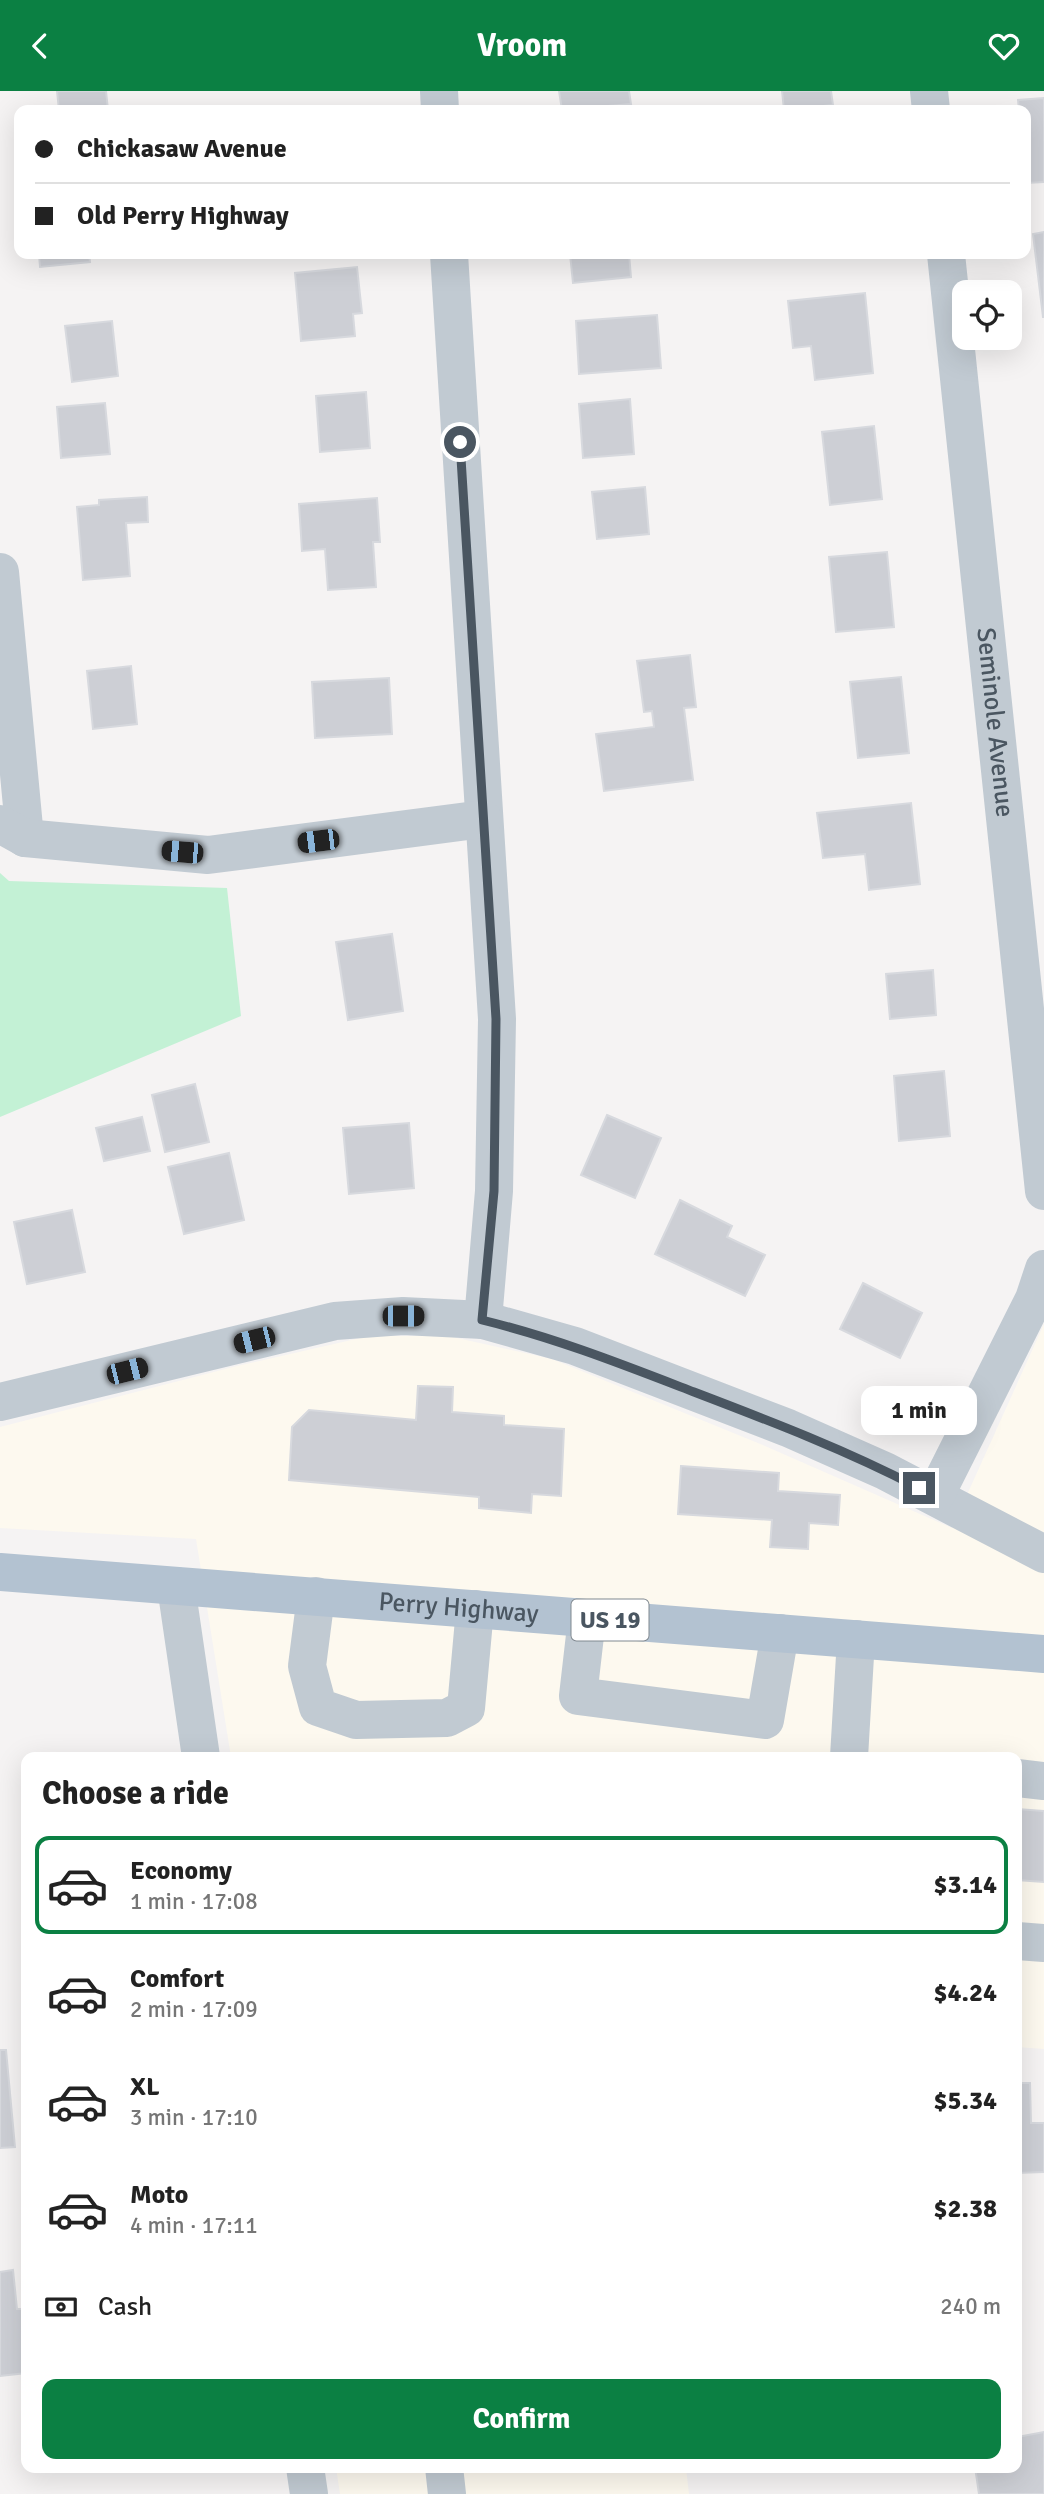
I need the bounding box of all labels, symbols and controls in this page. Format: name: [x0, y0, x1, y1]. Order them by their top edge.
text: Vroom: [477, 26, 567, 65]
icon: back: [21, 27, 59, 65]
icon: heart: [985, 27, 1023, 65]
text: Chickasaw Avenue: [77, 133, 287, 165]
text: Old Perry Highway: [77, 200, 289, 232]
map controls: [952, 280, 1022, 350]
button: locate: [952, 280, 1022, 350]
route start: [444, 426, 476, 458]
street label: Seminole Avenue: [969, 626, 1021, 819]
car: [296, 828, 341, 854]
car: [161, 840, 204, 864]
car: [383, 1306, 425, 1327]
car: [232, 1325, 277, 1355]
car: [105, 1356, 150, 1386]
callout: 1 min: [861, 1387, 977, 1435]
text: 1 min: [891, 1396, 947, 1425]
route end: [903, 1472, 935, 1504]
street label: Perry Highway: [377, 1586, 540, 1630]
road number: US 19: [572, 1599, 648, 1640]
text: Choose a ride: [42, 1774, 229, 1813]
icon: car: [46, 1854, 109, 1917]
text: Economy: [130, 1855, 232, 1887]
text: $3.14: [933, 1869, 997, 1901]
text: 1 min · 17:08: [130, 1887, 258, 1916]
icon: car: [46, 1962, 109, 2025]
text: Comfort: [130, 1963, 224, 1995]
text: $4.24: [933, 1977, 997, 2009]
text: 2 min · 17:09: [130, 1995, 258, 2024]
icon: car: [46, 2070, 109, 2133]
text: XL: [130, 2071, 160, 2103]
text: $5.34: [933, 2085, 997, 2117]
text: 3 min · 17:10: [130, 2103, 258, 2132]
icon: car: [46, 2178, 109, 2241]
text: Moto: [130, 2179, 188, 2211]
text: $2.38: [933, 2193, 997, 2225]
text: 4 min · 17:11: [130, 2211, 258, 2240]
icon: cash: [42, 2288, 80, 2326]
text: Cash: [98, 2291, 152, 2323]
text: 240 m: [940, 2292, 1001, 2321]
button: Confirm: [42, 2379, 1001, 2459]

